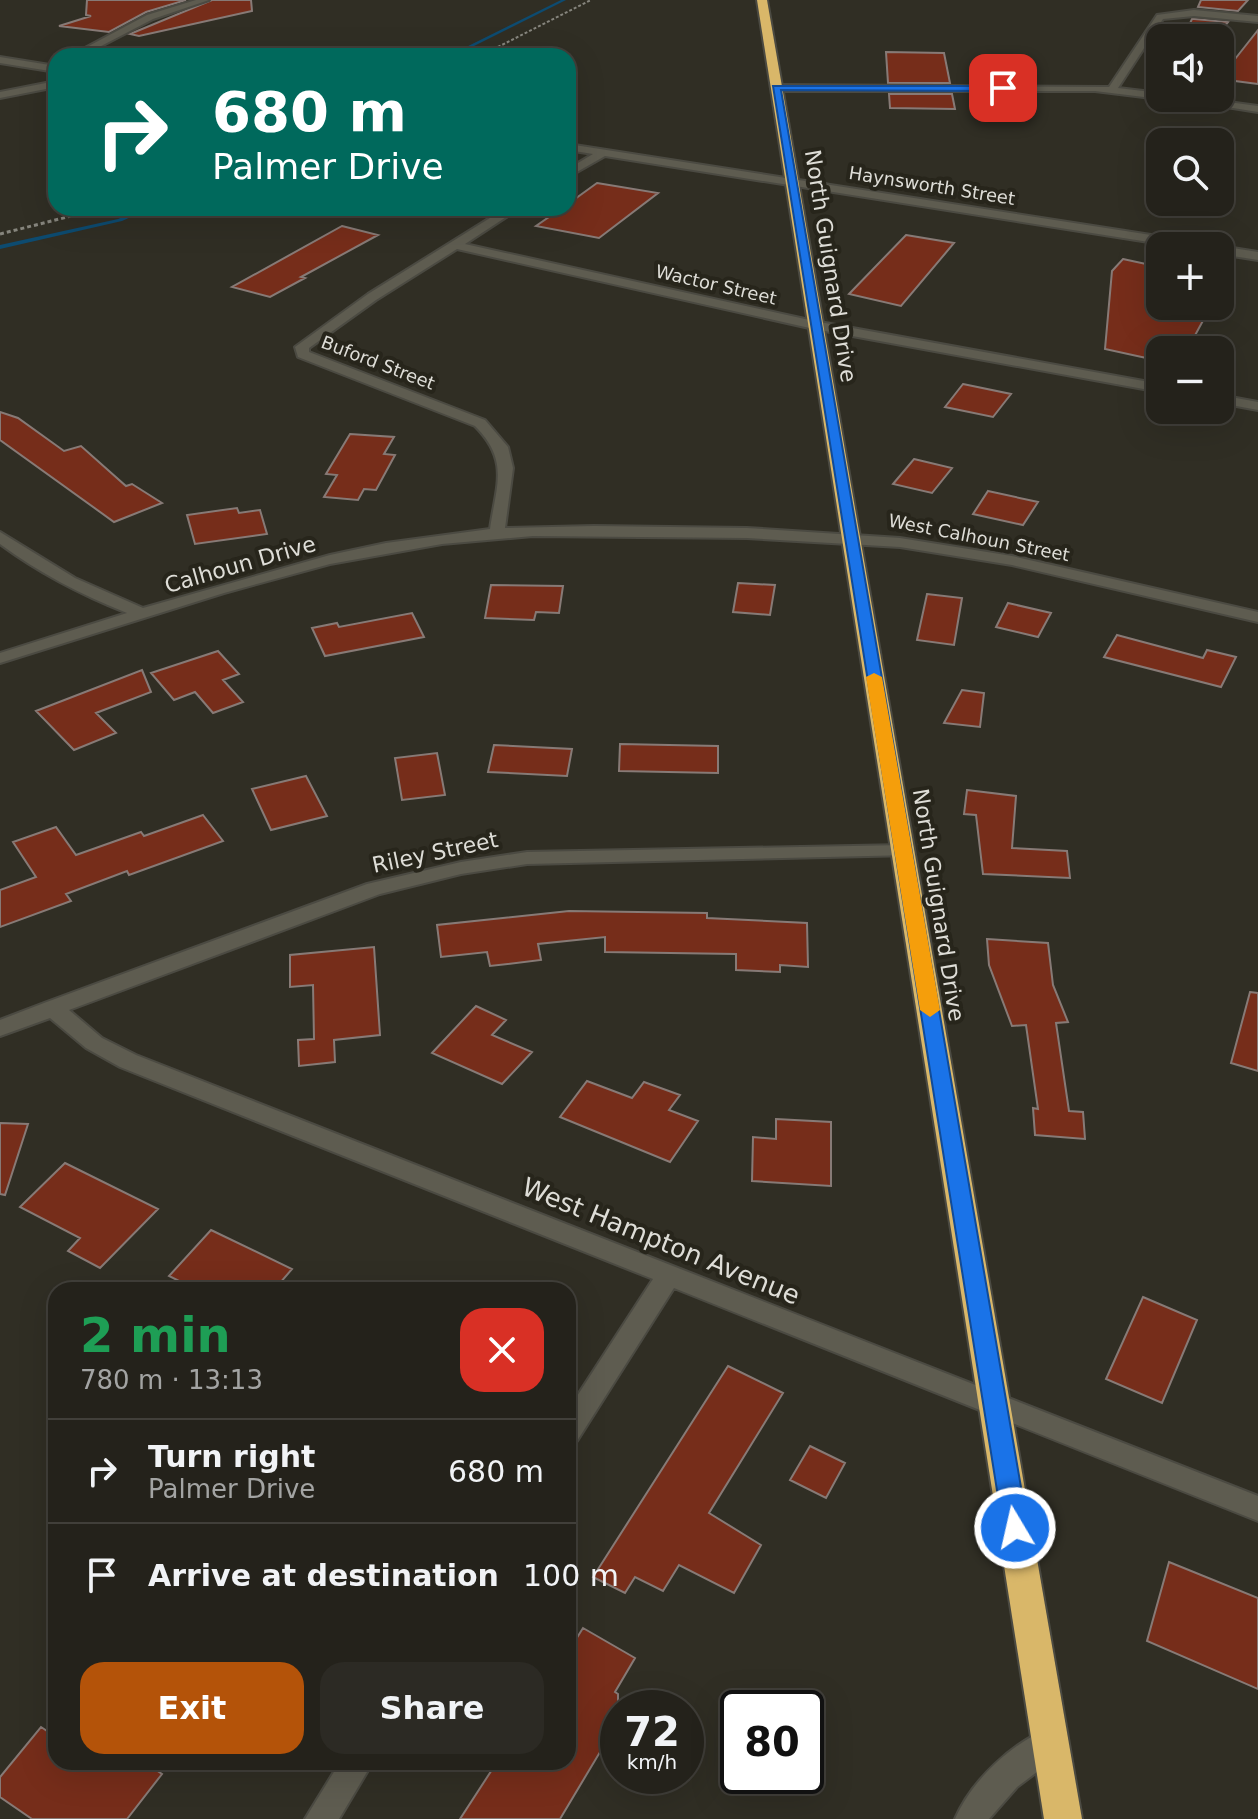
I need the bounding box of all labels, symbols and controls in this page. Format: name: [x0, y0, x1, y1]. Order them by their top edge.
map controls: [1146, 24, 1234, 424]
button: sound: [1146, 24, 1234, 112]
pin: [969, 54, 1037, 122]
icon: arrive: [981, 66, 1025, 110]
text: 680 m: [212, 79, 407, 144]
icon: right: [80, 80, 184, 184]
button: search: [1146, 128, 1234, 216]
text: Palmer Drive: [212, 146, 444, 187]
street label: North Guignard Drive: [800, 148, 861, 384]
street label: Haynsworth Street: [847, 162, 1017, 209]
button: +: [1146, 232, 1234, 320]
street label: Wactor Street: [654, 260, 779, 309]
street label: Buford Street: [318, 331, 438, 394]
button: −: [1146, 336, 1234, 424]
street label: West Calhoun Street: [887, 510, 1072, 565]
street label: Calhoun Drive: [162, 531, 319, 598]
street label: North Guignard Drive: [908, 787, 969, 1023]
street label: Riley Street: [370, 827, 501, 878]
street label: West Hampton Avenue: [518, 1171, 804, 1311]
text: 2 min: [80, 1307, 231, 1363]
button: close: [460, 1308, 544, 1392]
text: 780 m · 13:13: [80, 1365, 263, 1395]
text: Turn right: [148, 1439, 315, 1474]
icon: right: [80, 1449, 124, 1493]
text: 680 m: [448, 1454, 544, 1489]
text: Palmer Drive: [148, 1474, 315, 1504]
position arrow: [973, 1486, 1057, 1570]
icon: arrive: [80, 1553, 124, 1597]
text: Arrive at destination: [148, 1558, 499, 1593]
text: 100 m: [523, 1558, 619, 1593]
button: Exit: [80, 1662, 304, 1754]
button: Share: [320, 1662, 544, 1754]
speed limit sign: 80: [720, 1690, 824, 1794]
text: 72: [624, 1709, 680, 1755]
text: km/h: [627, 1750, 677, 1774]

